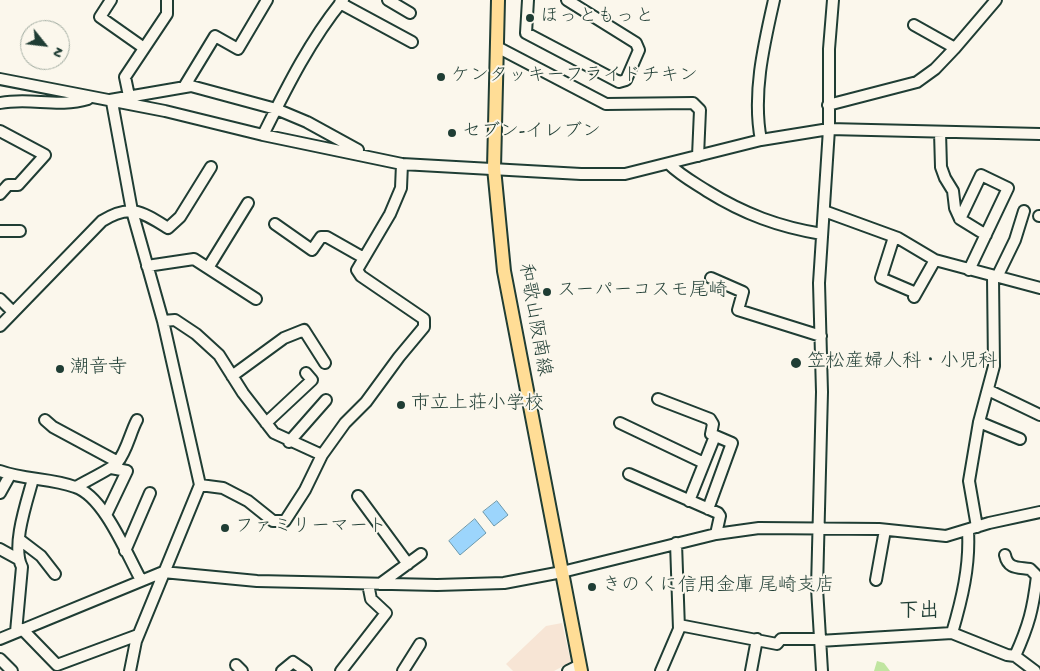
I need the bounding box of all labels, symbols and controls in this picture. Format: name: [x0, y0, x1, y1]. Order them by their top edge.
place label: ほっともっと: [540, 7, 654, 29]
marker: ほっともっと: [524, 12, 536, 24]
north arrow: [20, 20, 70, 70]
text: N: [48, 44, 67, 60]
place label: ケンタッキーフライドチキン: [451, 66, 698, 88]
marker: ケンタッキーフライドチキン: [435, 71, 447, 83]
place label: セブン-イレブン: [462, 122, 601, 144]
marker: セブン-イレブン: [446, 127, 458, 139]
street label: 和歌山阪南線: [512, 262, 554, 378]
place label: スーパーコスモ尾崎: [557, 281, 727, 303]
marker: スーパーコスモ尾崎: [541, 286, 553, 298]
place label: 笠松産婦人科・小児科: [807, 352, 997, 374]
marker: 笠松産婦人科・小児科: [789, 356, 803, 370]
place label: 潮音寺: [70, 358, 127, 380]
marker: 潮音寺: [54, 363, 66, 375]
place label: 市立上荘小学校: [411, 394, 544, 416]
marker: 市立上荘小学校: [395, 399, 407, 411]
place label: ファミリーマート: [235, 517, 387, 539]
marker: ファミリーマート: [219, 522, 231, 534]
place label: きのくに信用金庫 尾崎支店: [602, 576, 834, 598]
marker: きのくに信用金庫 尾崎支店: [586, 581, 598, 593]
district label: 下出: [899, 601, 939, 625]

